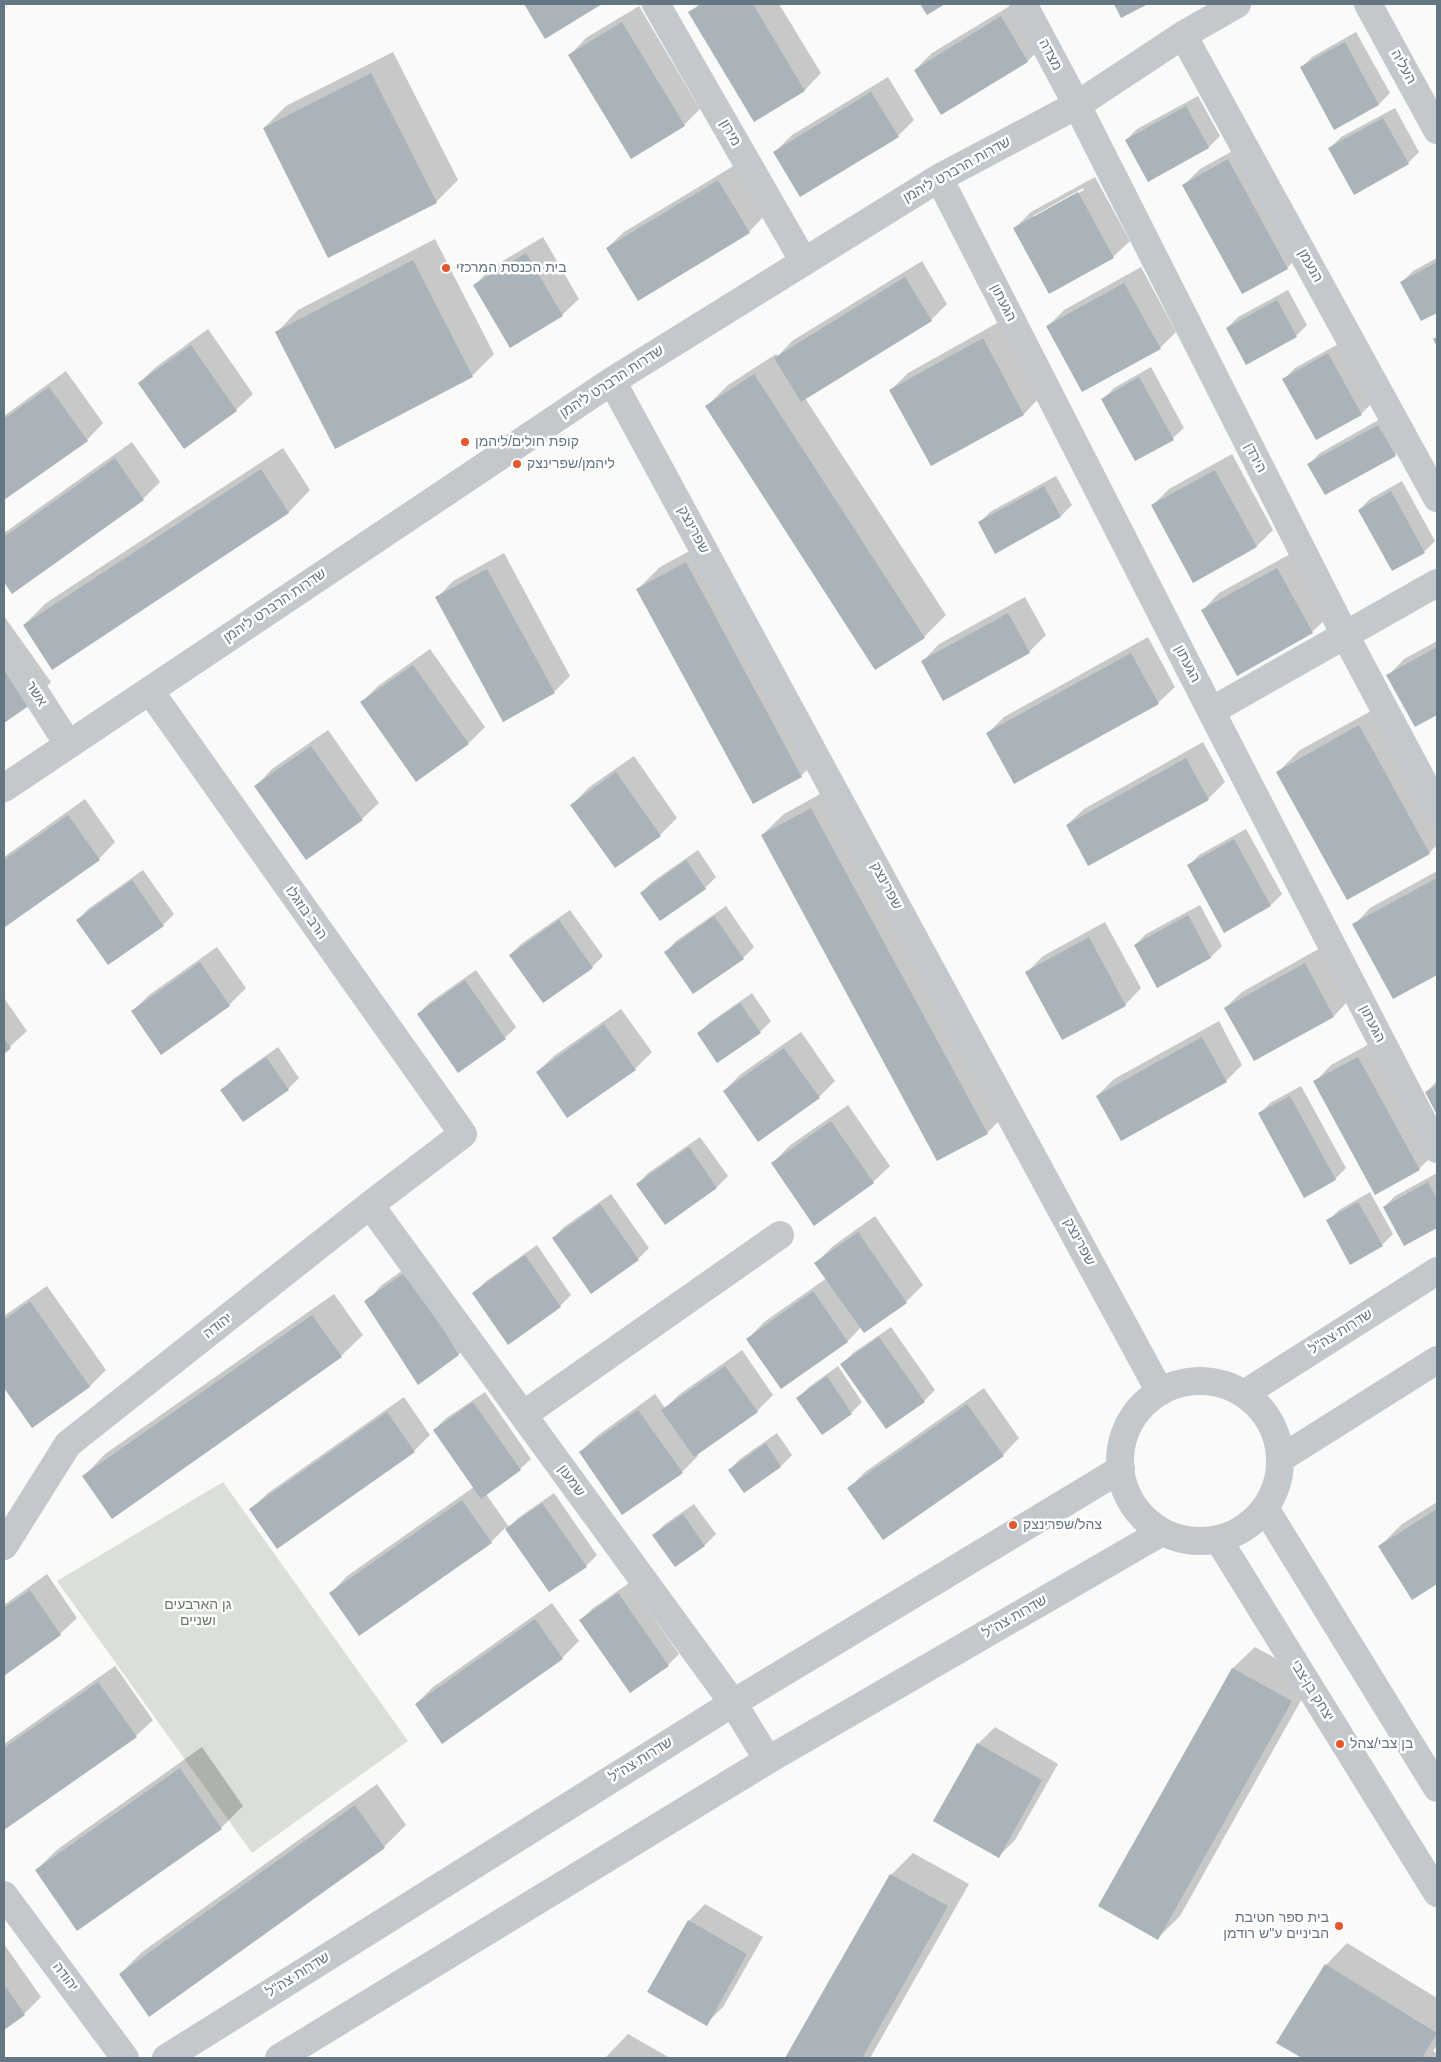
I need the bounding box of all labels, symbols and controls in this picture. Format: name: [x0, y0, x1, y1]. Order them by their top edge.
street label: מצדה: [1035, 36, 1065, 74]
street label: העליה: [1387, 47, 1419, 87]
street label: מירון: [716, 117, 744, 149]
street label: שדרות הרברט ליהמן: [900, 133, 1014, 207]
street label: הנעמן: [1294, 246, 1326, 286]
place label: בית הכנסת המרכזי: [456, 260, 567, 276]
marker: בית הכנסת המרכזי: [440, 262, 452, 274]
street label: הגעתון: [987, 282, 1019, 324]
street label: שדרות הרברט ליהמן: [557, 342, 667, 422]
place label: קופת חולים/ליהמן: [475, 434, 579, 450]
marker: קופת חולים/ליהמן: [459, 436, 471, 448]
street label: הירדן: [1240, 440, 1270, 476]
place label: ליהמן/שפרינצק: [527, 456, 615, 472]
marker: ליהמן/שפרינצק: [511, 458, 523, 470]
street label: שפרינצק: [674, 503, 712, 557]
street label: שדרות הרברט ליהמן: [220, 565, 330, 647]
street label: הגעתון: [1171, 643, 1203, 685]
street label: אשר: [22, 678, 50, 710]
street label: שפרינצק: [867, 859, 905, 913]
street label: הרב בוזגלו: [282, 883, 330, 943]
street label: הגעתון: [1356, 1003, 1388, 1045]
street label: שפרינצק: [1060, 1215, 1098, 1269]
street label: שדרות צה"ל: [1306, 1306, 1376, 1358]
street label: יהודה: [200, 1310, 236, 1342]
street label: שמעון: [554, 1462, 588, 1500]
place label: צהל/שפרינצק: [1023, 1517, 1102, 1533]
marker: צהל/שפרינצק: [1007, 1519, 1019, 1531]
street label: שדרות צה"ל: [980, 1592, 1050, 1642]
park label: גן הארבעים ושניים: [164, 1597, 232, 1630]
street label: יצחק בן-צבי: [1287, 1657, 1337, 1725]
street label: שדרות צה"ל: [606, 1734, 676, 1786]
place label: בן צבי/צהל: [1350, 1736, 1413, 1752]
marker: בן צבי/צהל: [1334, 1738, 1346, 1750]
place label: בית ספר חטיבת הביניים ע"ש רודמן: [1223, 1910, 1329, 1942]
marker: בית ספר חטיבת הביניים ע"ש רודמן: [1333, 1920, 1345, 1932]
street label: שדרות צה"ל: [263, 1949, 333, 2001]
street label: יהודה: [49, 1959, 81, 1995]

